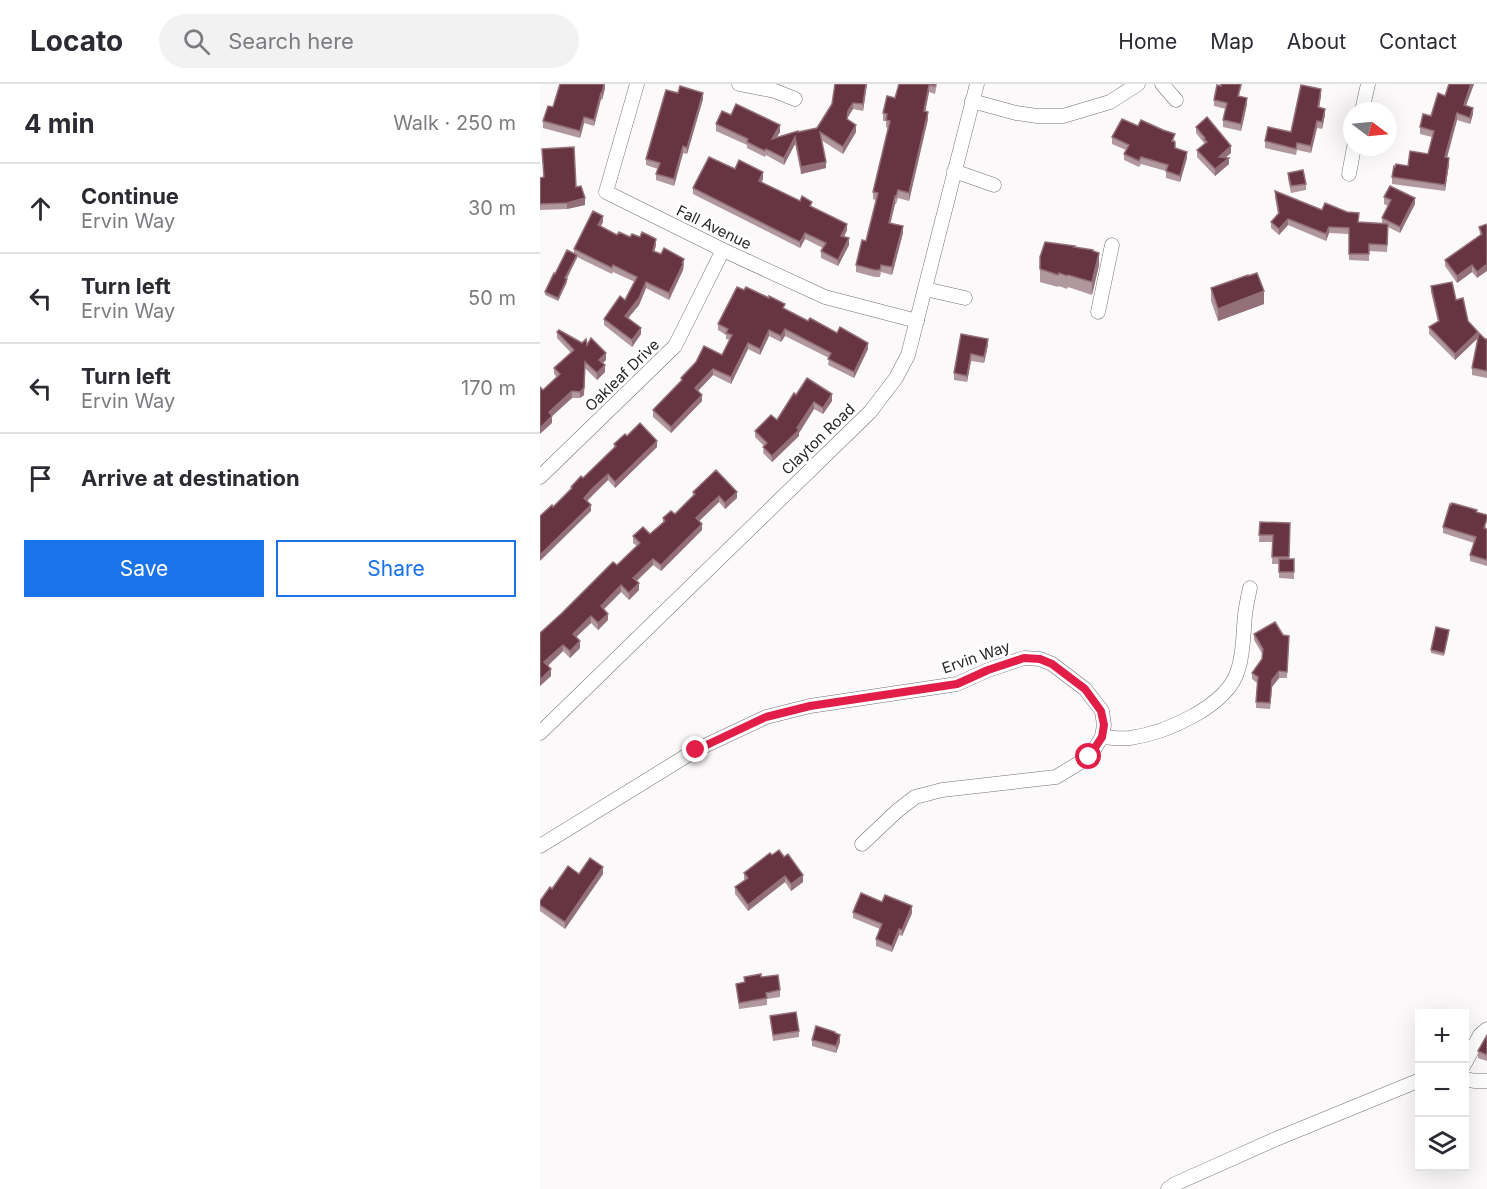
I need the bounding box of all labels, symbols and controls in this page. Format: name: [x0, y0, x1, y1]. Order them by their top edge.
search box: [159, 14, 579, 68]
text: Locato: [30, 24, 123, 58]
icon: search: [180, 25, 213, 58]
text: Search here: [228, 28, 354, 54]
text: Home: [1118, 29, 1177, 54]
text: Map: [1210, 29, 1254, 54]
text: About: [1287, 29, 1346, 54]
text: Contact: [1379, 29, 1457, 54]
north arrow: [1343, 102, 1397, 156]
text: 4 min: [24, 108, 95, 139]
text: Walk · 250 m: [393, 111, 516, 135]
text: Continue: [81, 183, 179, 209]
icon: ahead: [24, 192, 57, 225]
text: 30 m: [468, 196, 516, 220]
street label: Fall Avenue: [673, 201, 755, 253]
text: Ervin Way: [81, 209, 175, 233]
text: Turn left: [81, 273, 171, 299]
icon: left: [24, 282, 57, 315]
text: 50 m: [468, 286, 516, 310]
text: Ervin Way: [81, 299, 175, 323]
street label: Oakleaf Drive: [581, 335, 663, 415]
text: Turn left: [81, 363, 171, 389]
icon: left: [24, 372, 57, 405]
text: 170 m: [461, 376, 516, 400]
text: Ervin Way: [81, 389, 175, 413]
street label: Clayton Road: [777, 399, 859, 479]
icon: arrive: [24, 462, 57, 495]
text: Arrive at destination: [81, 465, 300, 491]
button: Save: [24, 540, 264, 597]
button: Share: [276, 540, 516, 597]
street label: Ervin Way: [939, 636, 1013, 677]
route end: [682, 736, 708, 762]
route start: [1075, 743, 1101, 769]
map controls: [1415, 1009, 1469, 1171]
button: +: [1415, 1009, 1469, 1063]
button: −: [1415, 1063, 1469, 1117]
button: layers: [1415, 1117, 1469, 1171]

